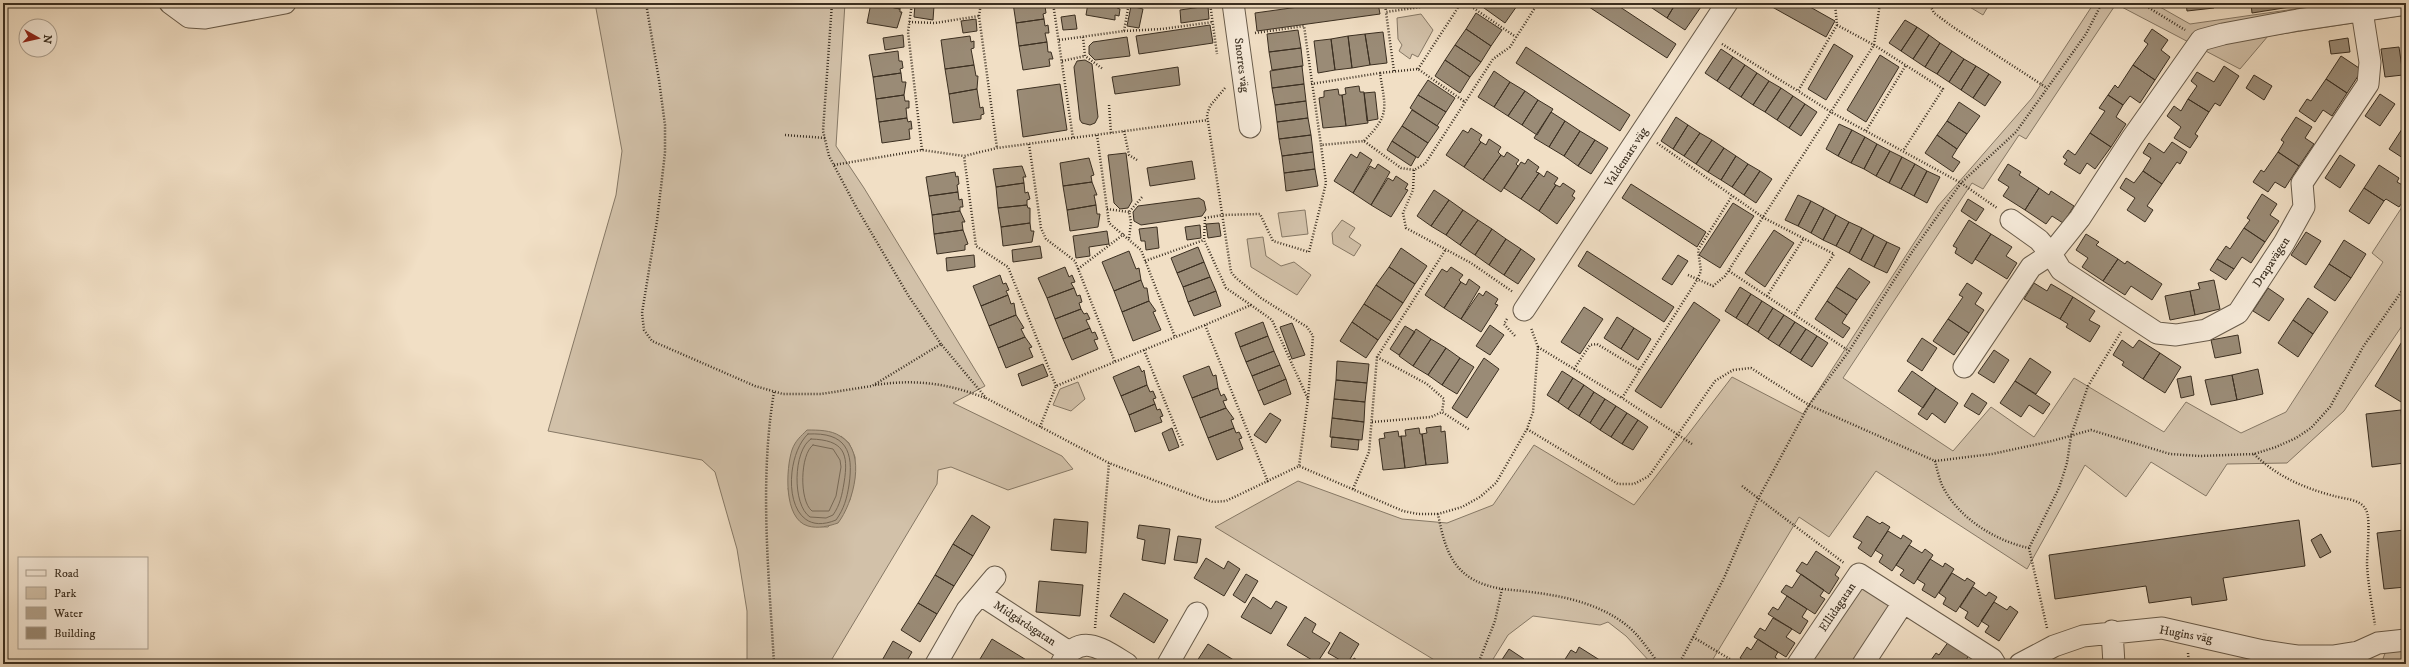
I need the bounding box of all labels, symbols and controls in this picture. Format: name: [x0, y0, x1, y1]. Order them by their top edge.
north arrow: [18, 18, 58, 58]
text: N: [39, 34, 54, 45]
street label: Snorres väg: [1231, 37, 1252, 93]
street label: Valdemars väg: [1601, 125, 1651, 191]
street label: Drapavägen: [2250, 234, 2294, 290]
legend: [18, 557, 148, 649]
text: Road: [54, 566, 79, 581]
street label: Ellidagatan: [1816, 579, 1860, 635]
text: Park: [54, 586, 76, 601]
street label: Midgårdsgatan: [991, 598, 1059, 650]
text: Water: [53, 606, 83, 621]
street label: Hugins väg: [2158, 622, 2214, 647]
text: Building: [54, 626, 95, 641]

